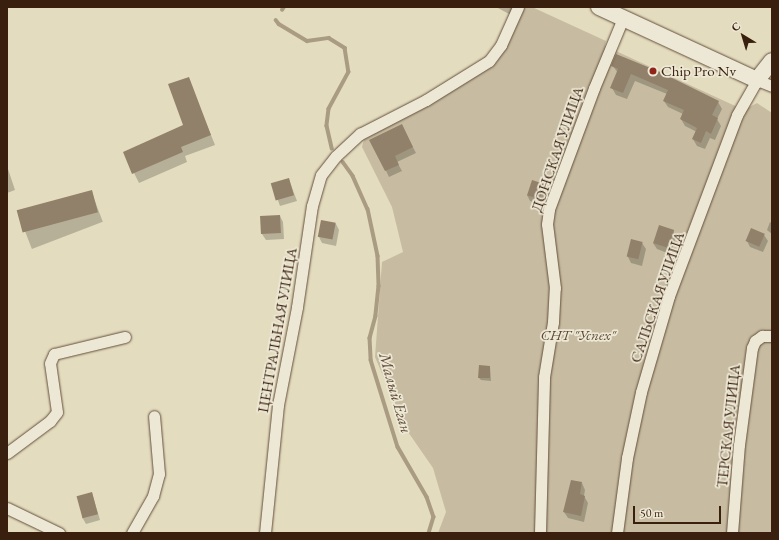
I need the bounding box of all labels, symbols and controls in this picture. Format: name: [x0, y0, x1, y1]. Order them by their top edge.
north arrow: [723, 16, 763, 56]
text: С: [728, 19, 743, 34]
place label: Chip Pro Nv: [661, 62, 736, 80]
marker: Chip Pro Nv: [648, 66, 658, 76]
street label: ДОНСКАЯ УЛИЦА: [527, 84, 587, 214]
street label: САЛЬСКАЯ УЛИЦА: [626, 229, 688, 365]
street label: ЦЕНТРАЛЬНАЯ УЛИЦА: [254, 246, 300, 414]
park label: СНТ "Успех": [540, 326, 616, 344]
water label: Малый Еган: [374, 350, 416, 436]
street label: ТЕРСКАЯ УЛИЦА: [713, 363, 743, 489]
scale bar: [635, 498, 723, 524]
text: 50 m: [640, 505, 663, 521]

